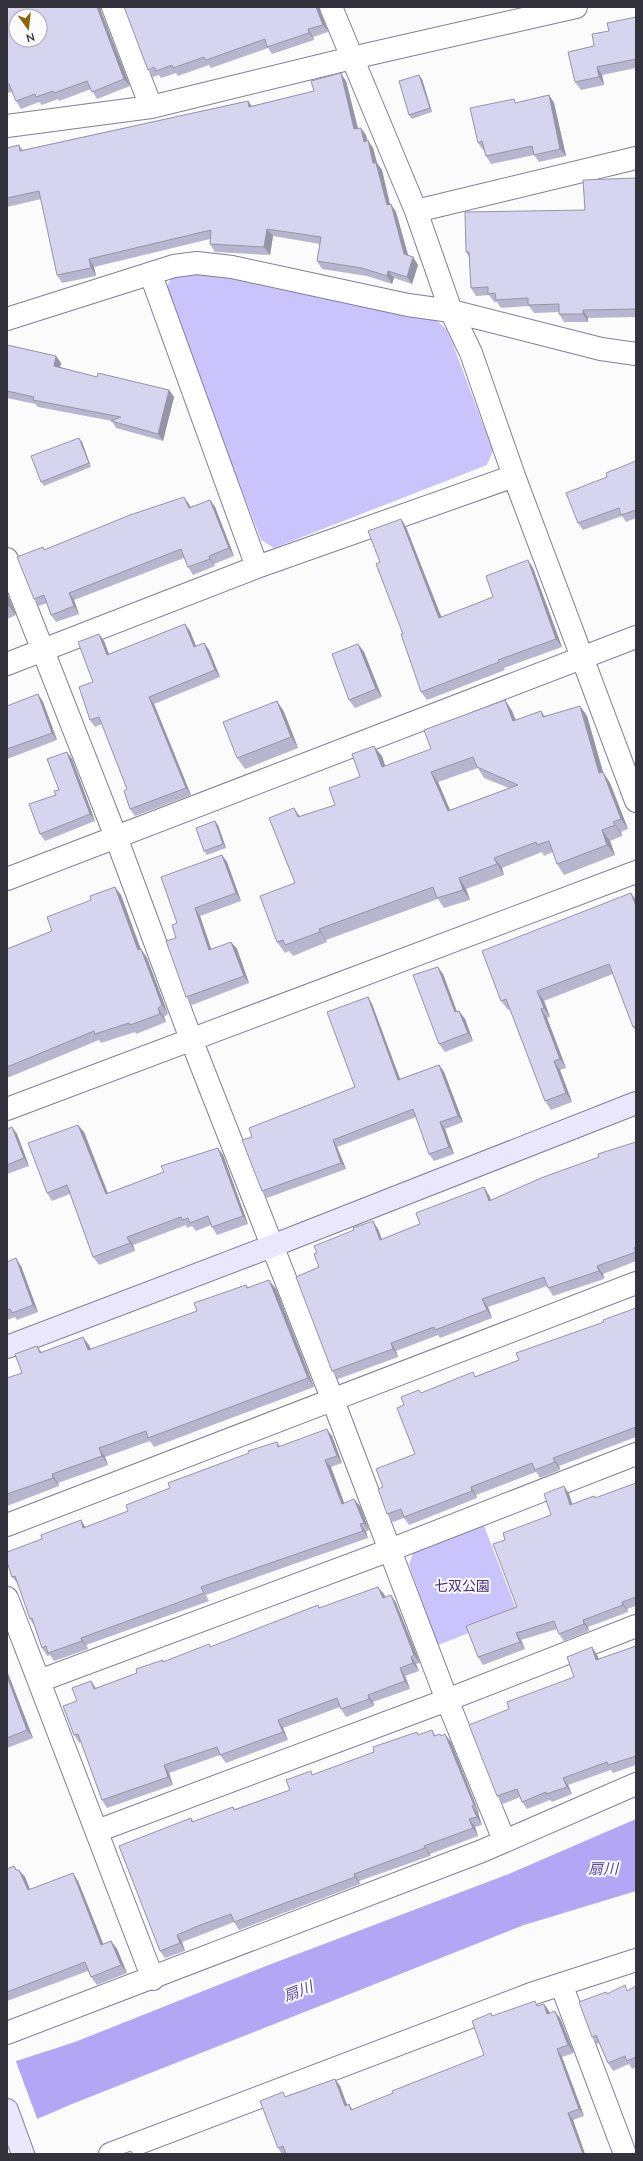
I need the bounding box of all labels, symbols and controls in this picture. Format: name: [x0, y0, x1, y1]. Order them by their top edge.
north arrow: [8, 8, 48, 48]
text: N: [25, 30, 36, 45]
park label: 七双公園: [434, 1577, 490, 1595]
water label: 扇川: [588, 1859, 620, 1878]
water label: 扇川: [281, 1976, 317, 2005]

